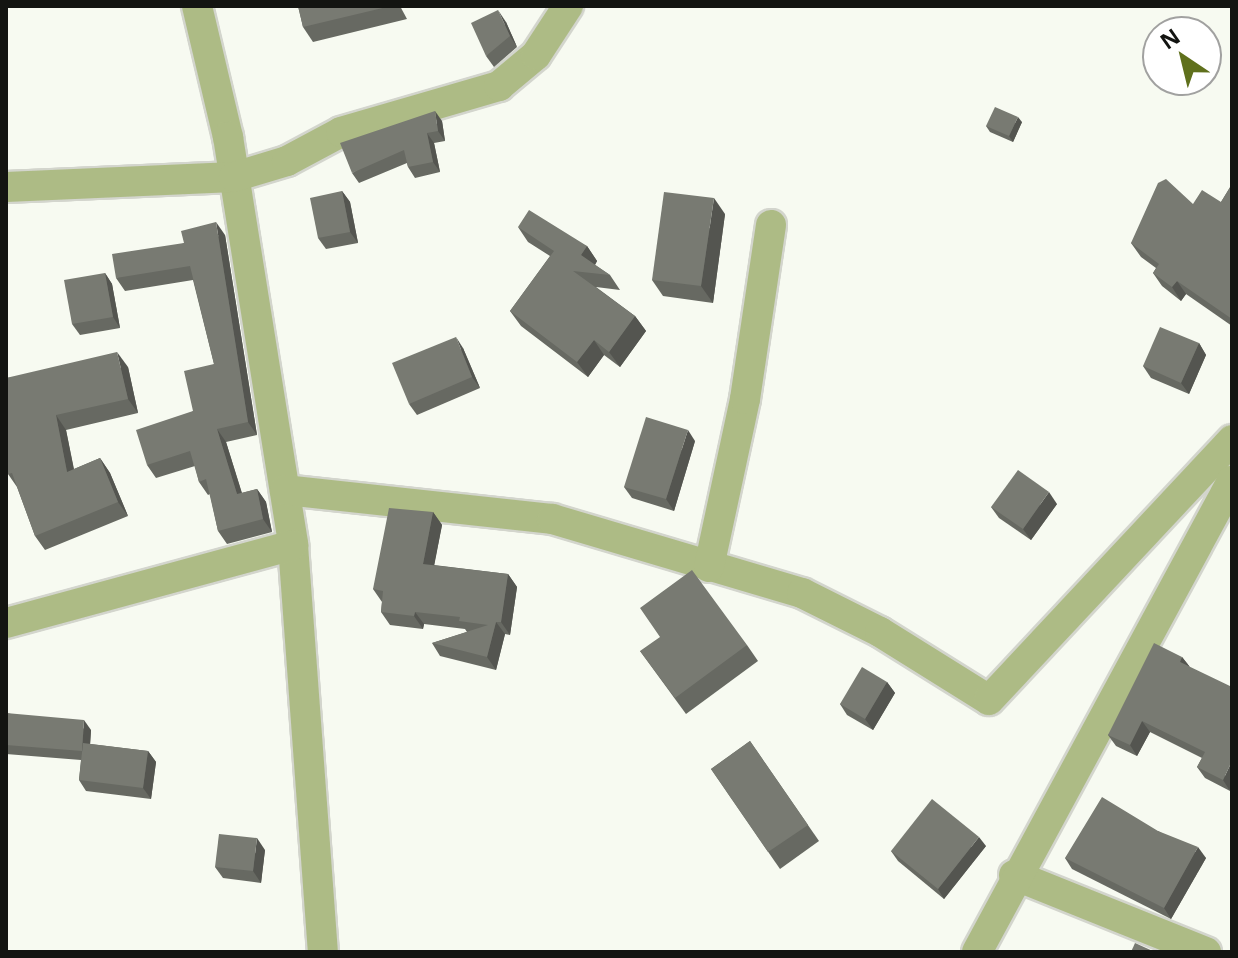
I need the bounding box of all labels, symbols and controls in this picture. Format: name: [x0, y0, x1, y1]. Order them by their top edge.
north arrow: [1142, 16, 1222, 96]
text: N: [1153, 21, 1185, 55]

